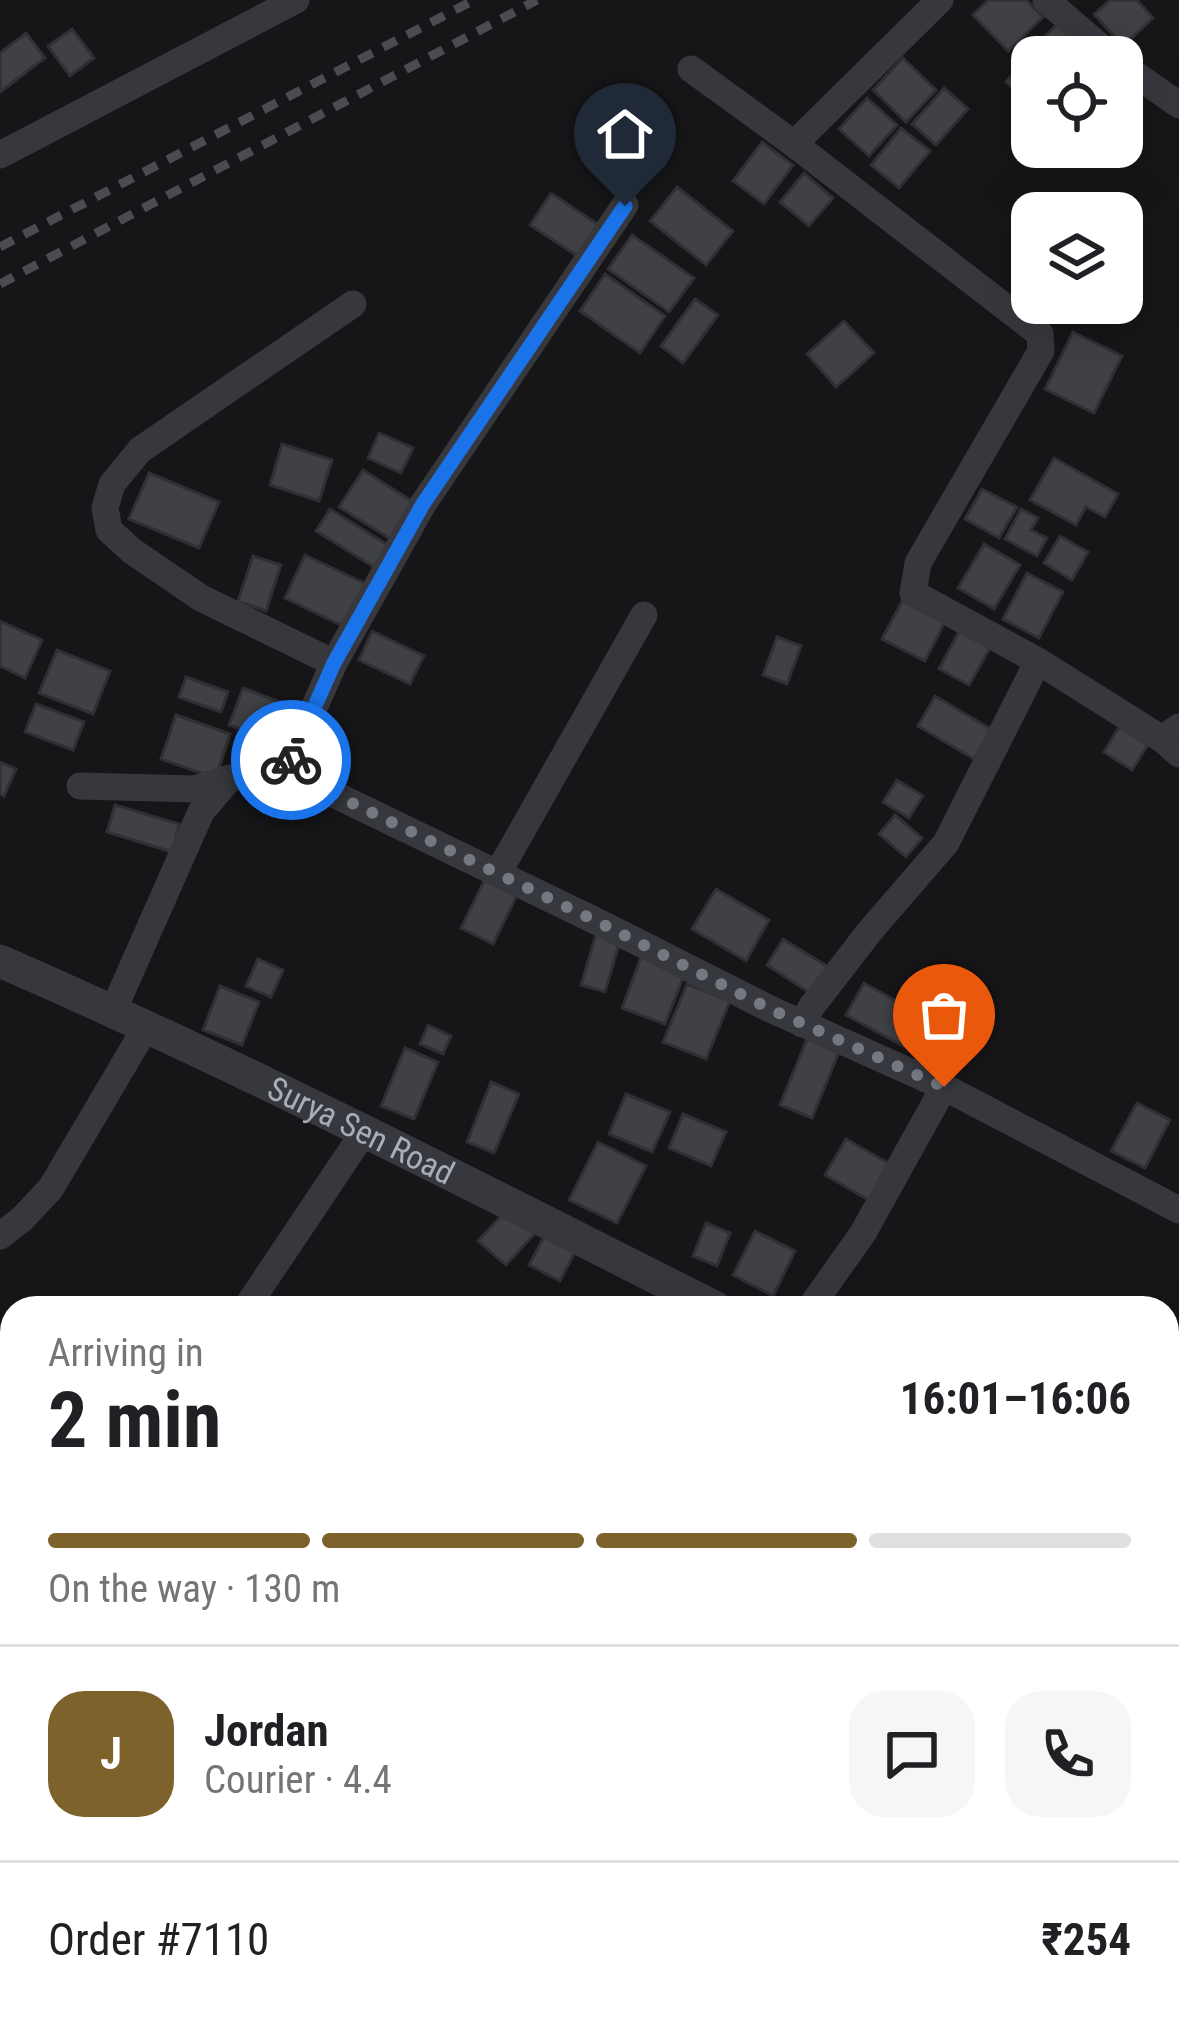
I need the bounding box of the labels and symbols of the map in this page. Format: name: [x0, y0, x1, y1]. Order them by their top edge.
pin: [574, 83, 676, 206]
courier: [231, 700, 351, 820]
pin: [893, 964, 995, 1087]
street label: Surya Sen Road: [262, 1068, 461, 1193]

